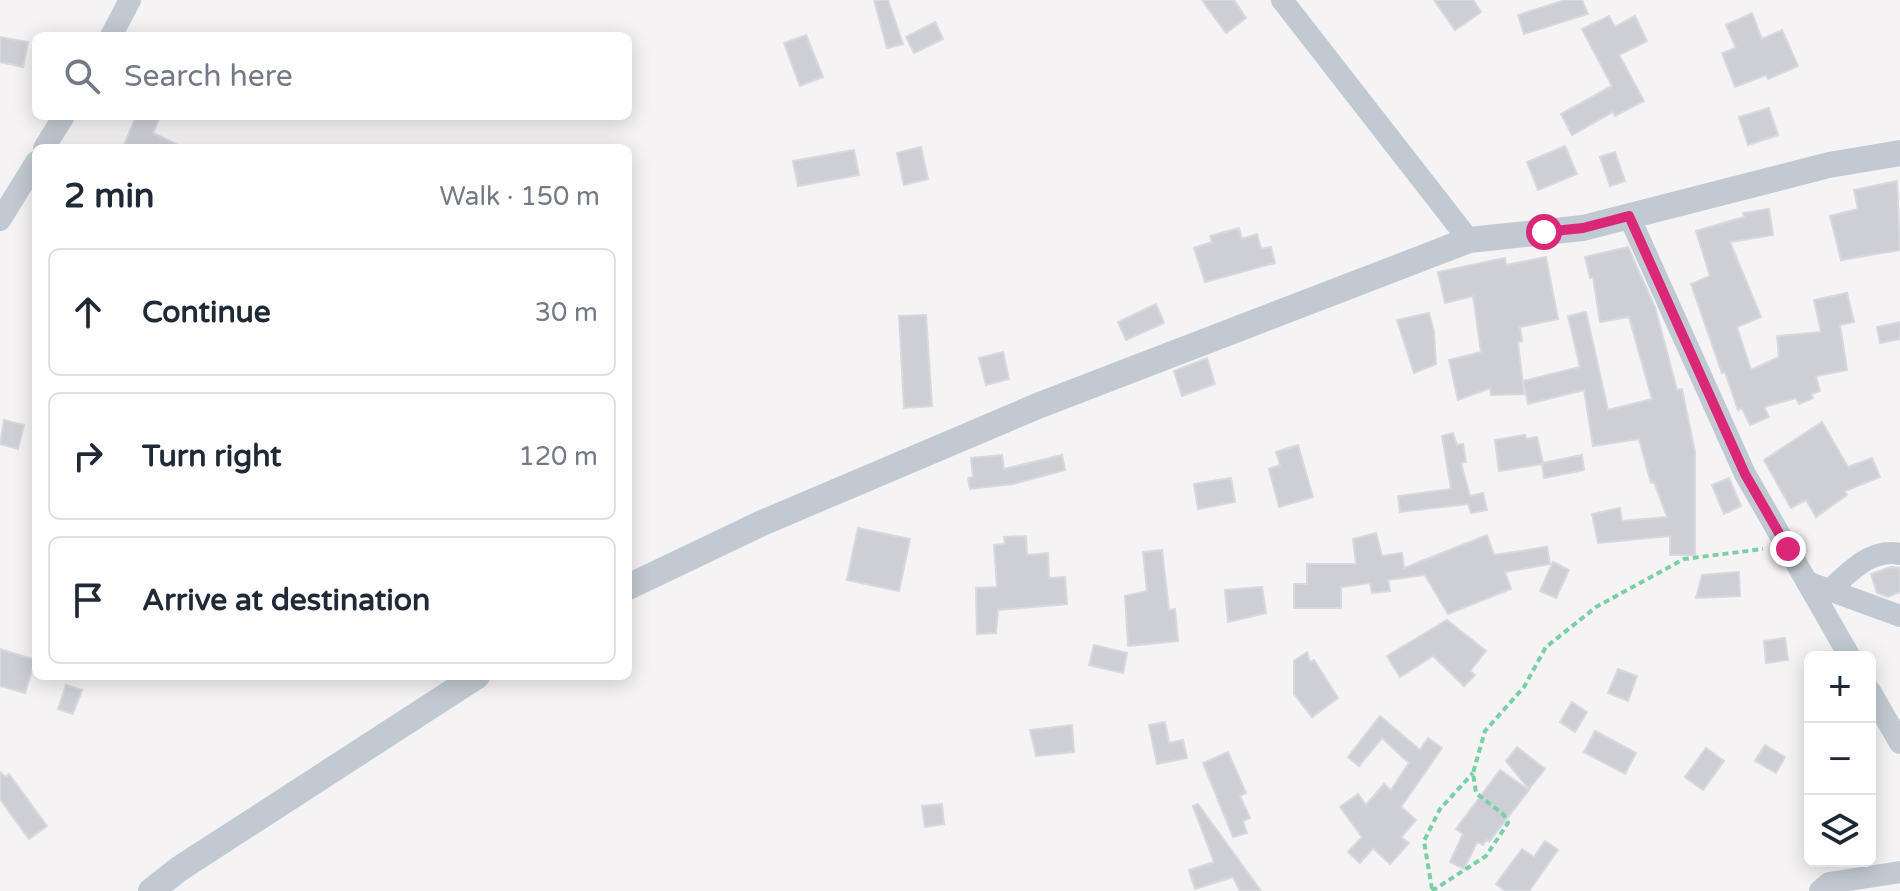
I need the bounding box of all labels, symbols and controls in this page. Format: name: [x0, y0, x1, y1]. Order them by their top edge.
search box: [32, 32, 632, 120]
icon: search: [60, 54, 104, 98]
text: Search here: [124, 58, 293, 95]
text: 2 min: [64, 176, 155, 217]
text: Walk · 150 m: [440, 181, 600, 212]
route start: [1526, 214, 1562, 250]
icon: ahead: [66, 290, 110, 334]
text: Continue: [142, 294, 271, 331]
text: 30 m: [535, 297, 598, 328]
icon: right: [66, 434, 110, 478]
text: Turn right: [142, 438, 282, 475]
text: 120 m: [518, 441, 598, 472]
route end: [1770, 531, 1806, 567]
icon: arrive: [66, 578, 110, 622]
text: Arrive at destination: [142, 582, 430, 619]
map controls: [1804, 651, 1876, 867]
button: +: [1804, 651, 1876, 723]
button: −: [1804, 723, 1876, 795]
button: layers: [1804, 795, 1876, 867]

